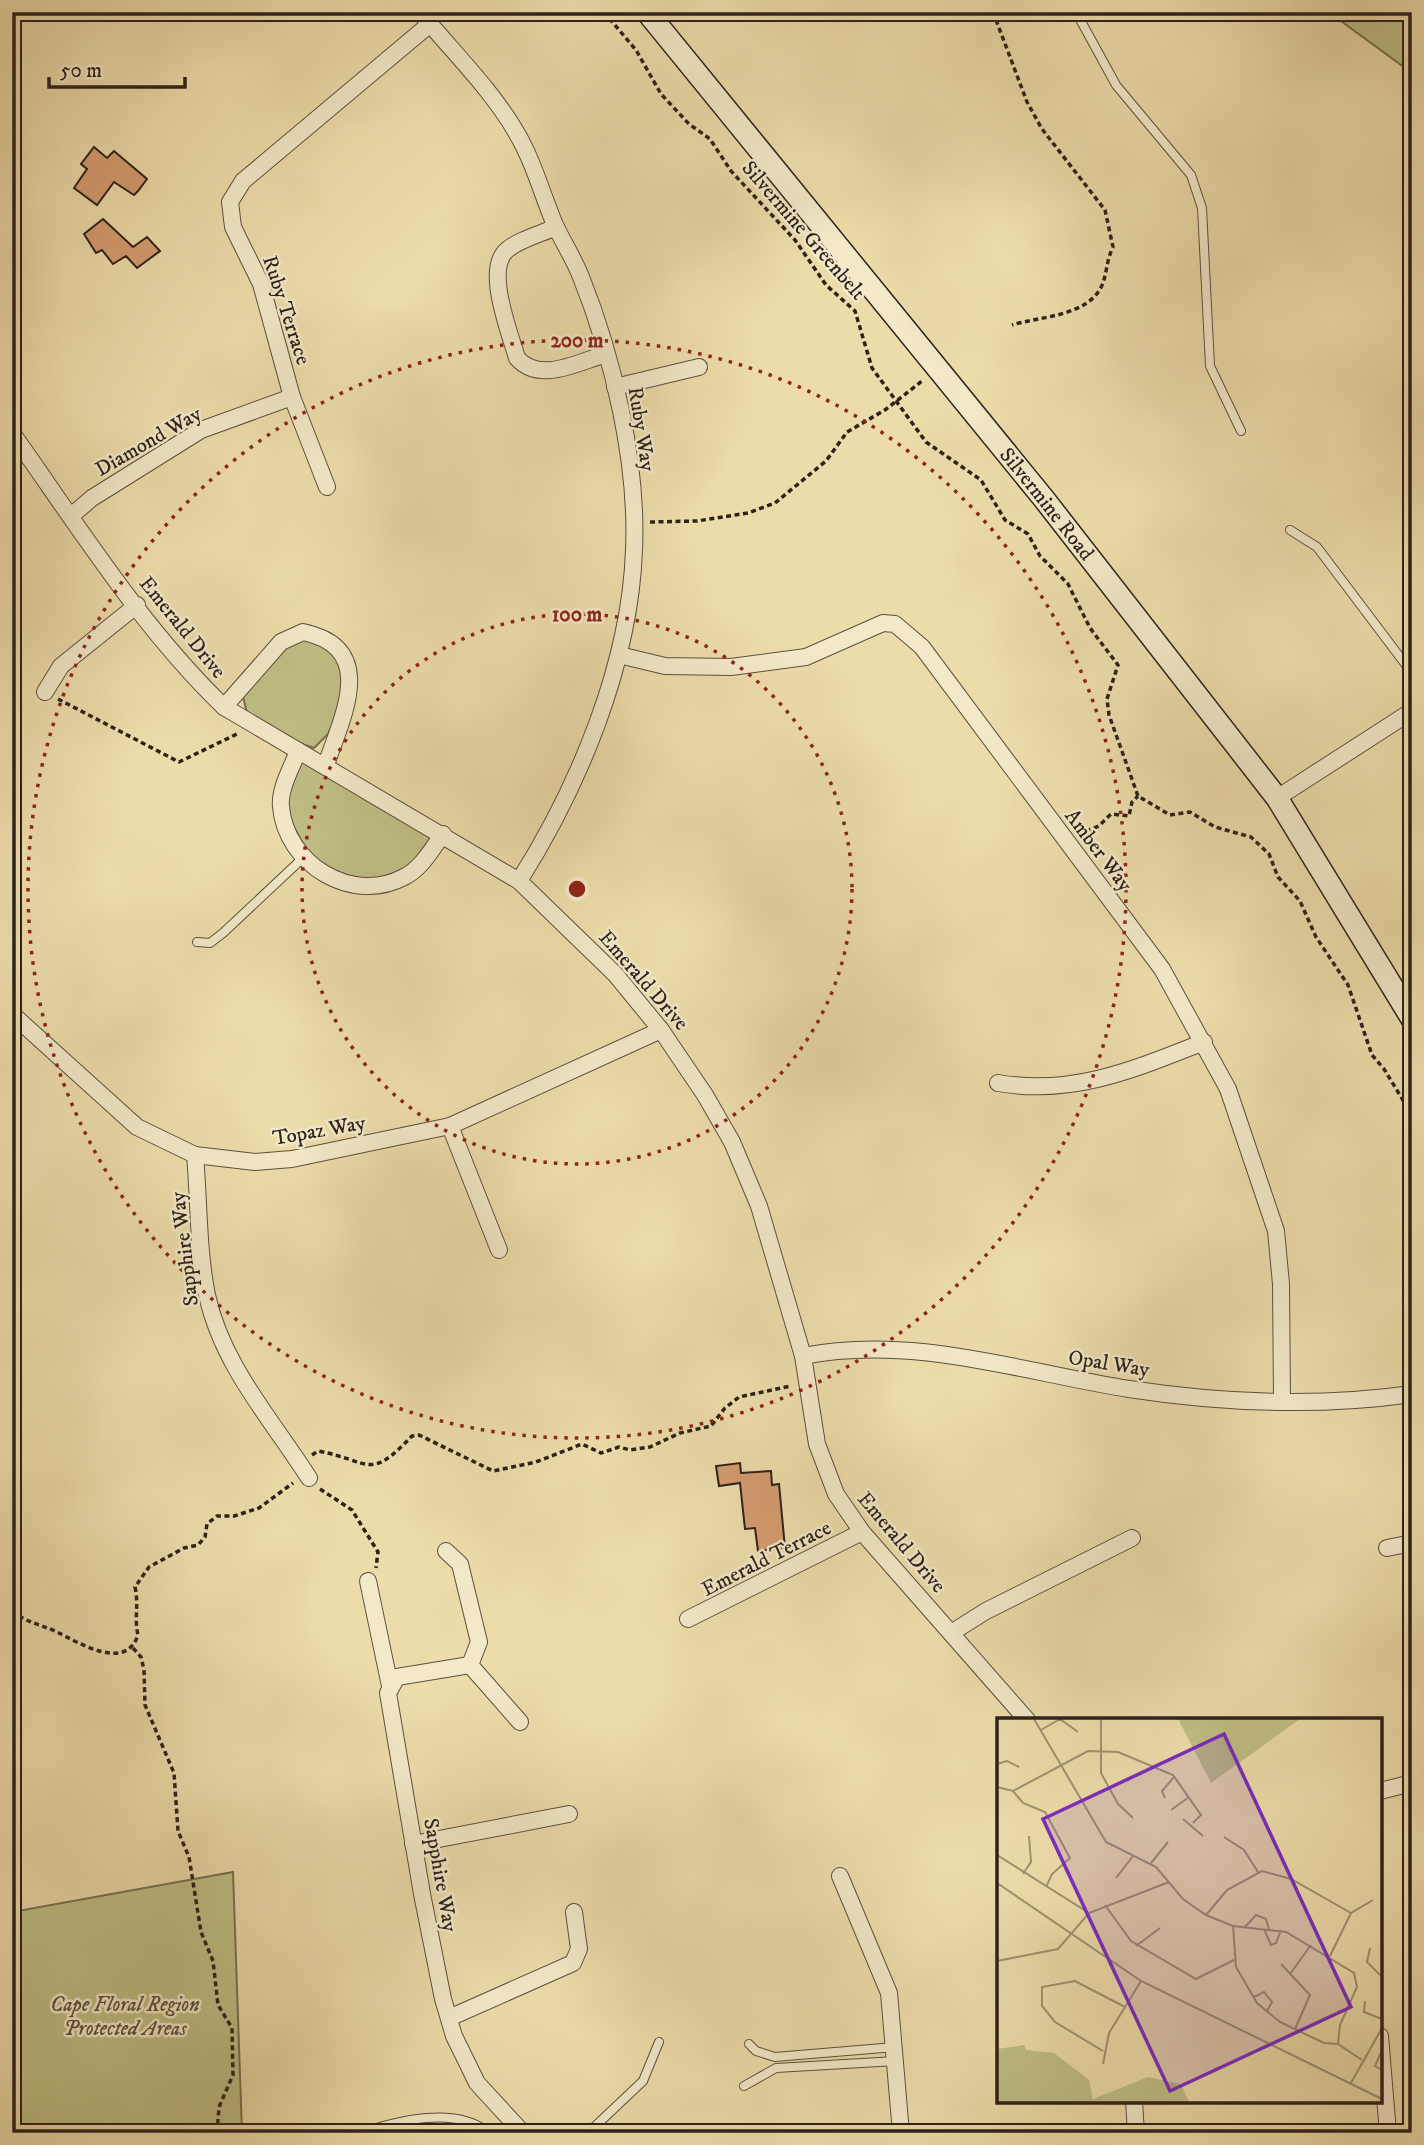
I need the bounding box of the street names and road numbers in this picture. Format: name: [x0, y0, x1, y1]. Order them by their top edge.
street label: Silvermine Greenbelt: [736, 156, 871, 306]
street label: Ruby Terrace: [256, 252, 316, 368]
street label: Ruby Way: [622, 385, 661, 474]
street label: Diamond Way: [91, 400, 207, 483]
street label: Silvermine Road: [993, 443, 1099, 567]
street label: Emerald Drive: [133, 571, 232, 684]
street label: Amber Way: [1059, 804, 1138, 898]
street label: Emerald Drive: [593, 925, 694, 1036]
street label: Topaz Way: [271, 1110, 369, 1152]
street label: Sapphire Way: [165, 1189, 205, 1308]
street label: Opal Way: [1066, 1345, 1152, 1383]
street label: Emerald Drive: [851, 1487, 951, 1599]
street label: Emerald Terrace: [697, 1515, 836, 1603]
street label: Sapphire Way: [417, 1816, 463, 1935]

